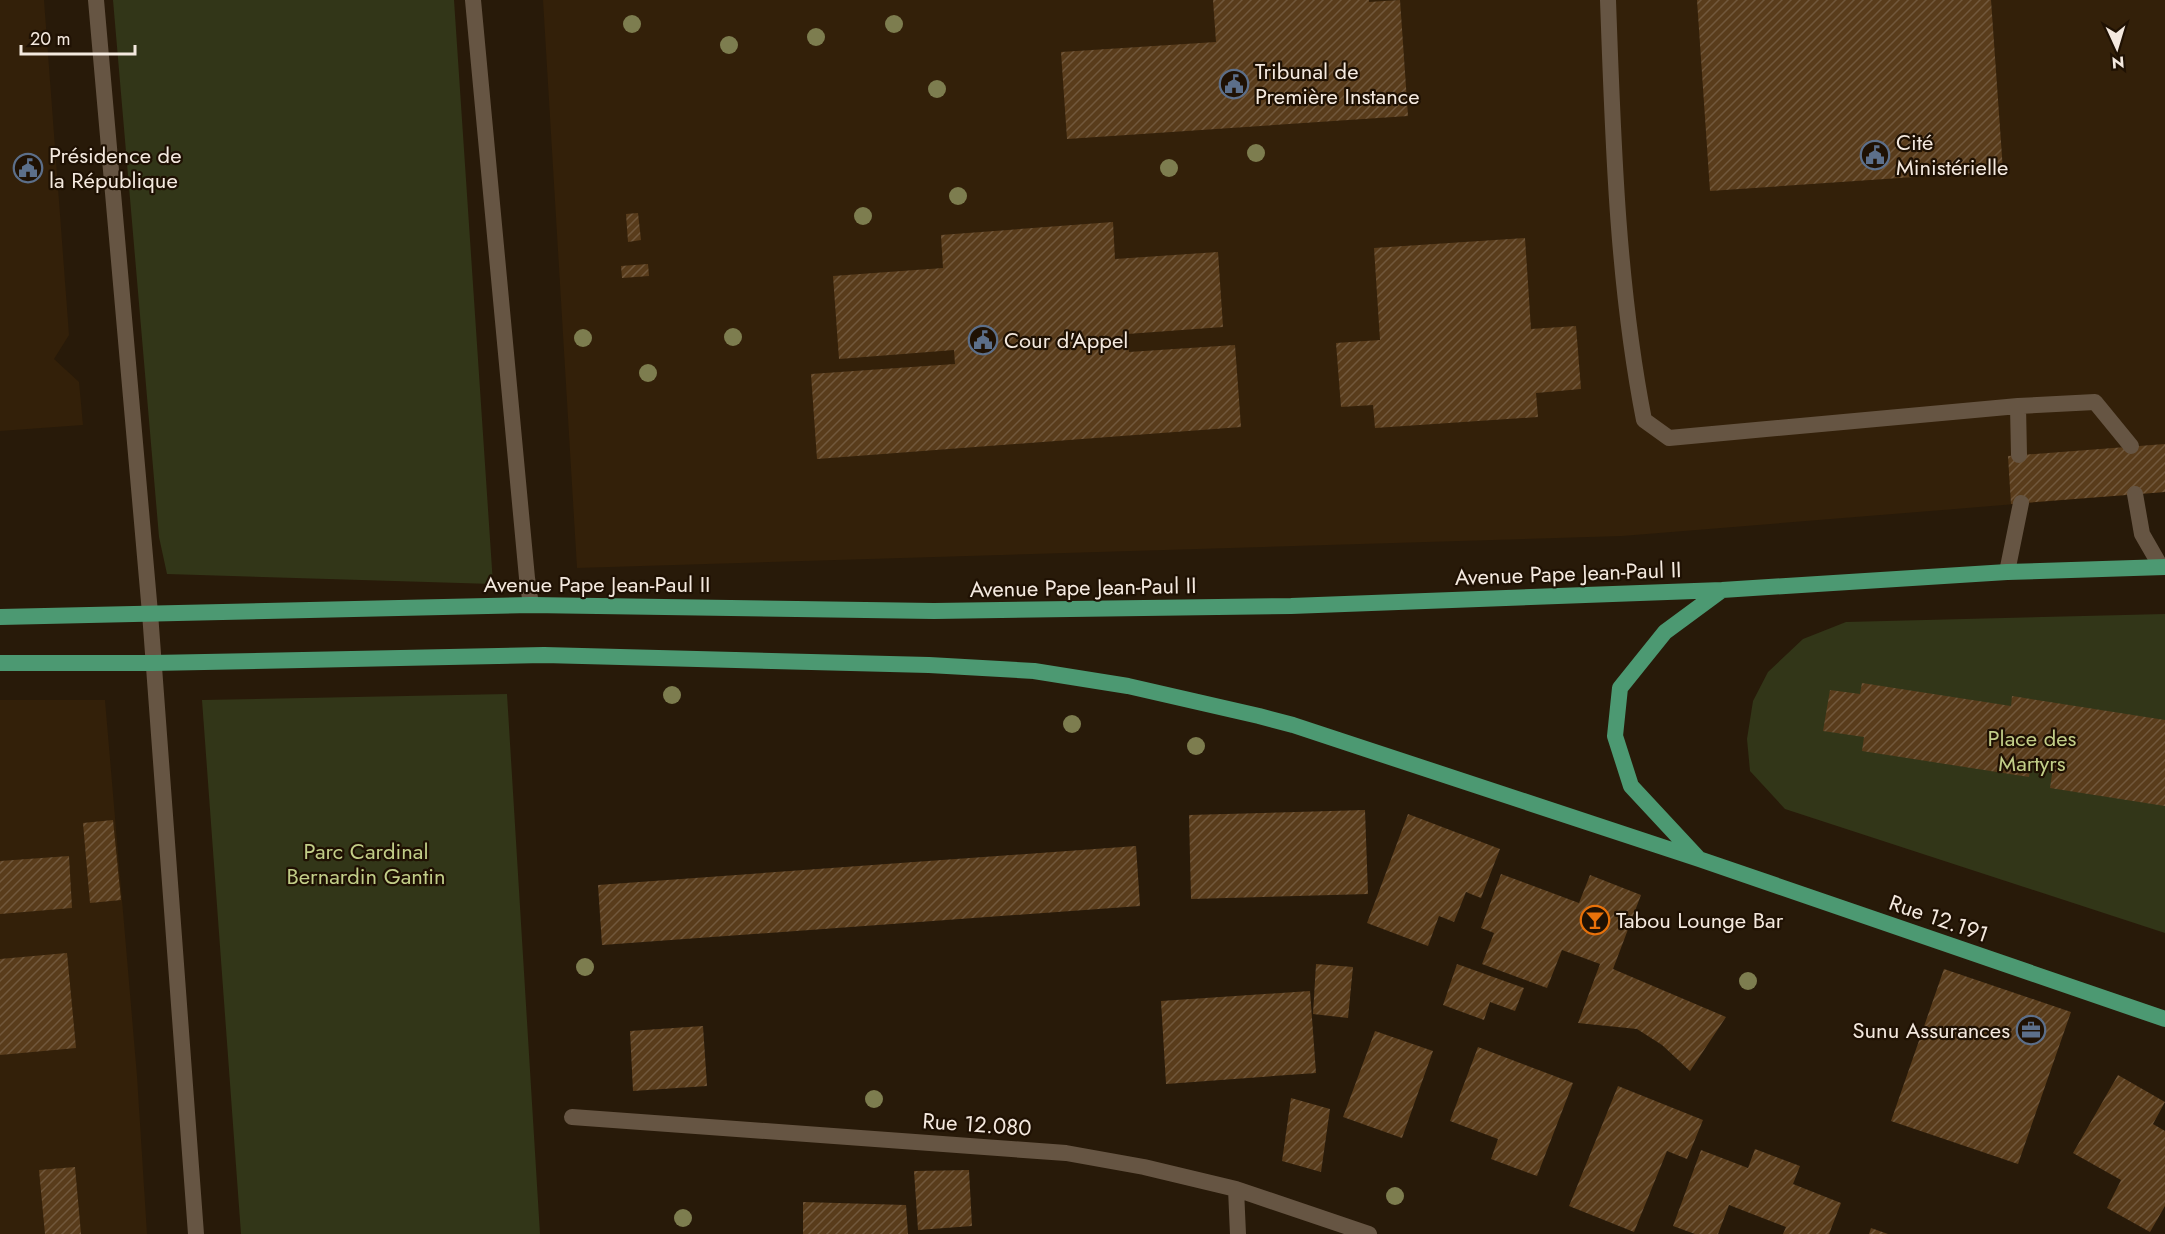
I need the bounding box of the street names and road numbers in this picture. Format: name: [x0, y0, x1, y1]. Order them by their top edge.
street label: Avenue Pape Jean-Paul II: [1454, 553, 1682, 593]
street label: Avenue Pape Jean-Paul II: [484, 568, 710, 600]
street label: Avenue Pape Jean-Paul II: [969, 569, 1197, 605]
street label: Rue 12.191: [1885, 886, 1993, 950]
street label: Rue 12.080: [921, 1104, 1033, 1144]

